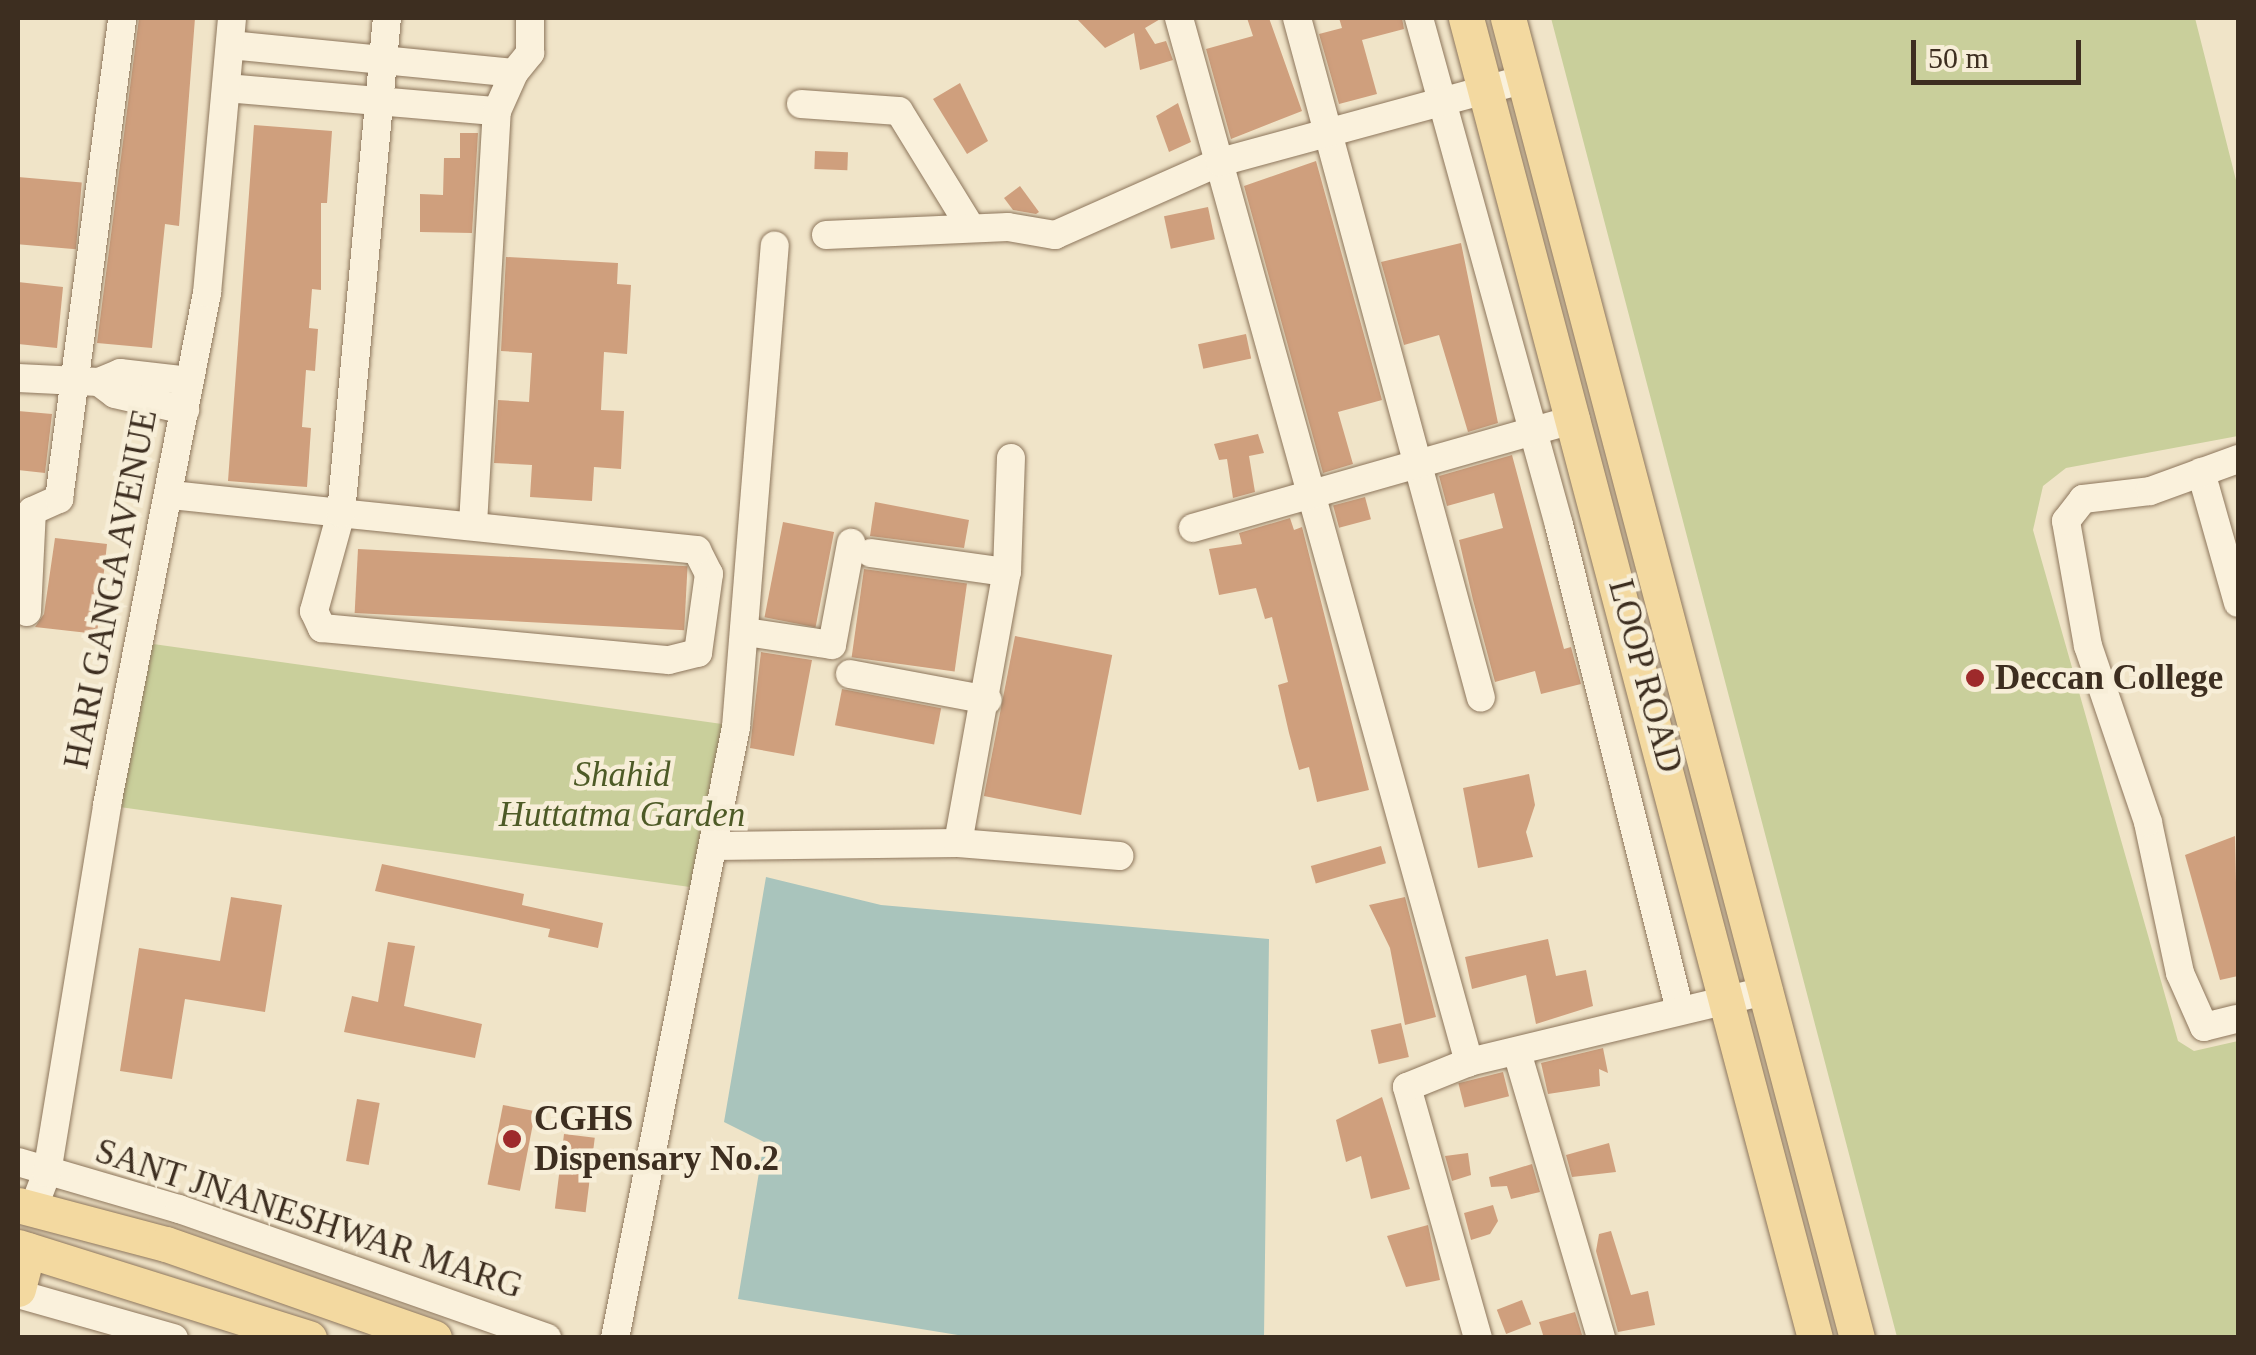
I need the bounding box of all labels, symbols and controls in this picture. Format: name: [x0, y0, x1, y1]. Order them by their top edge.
scale bar: [1916, 20, 2086, 82]
text: 50 m: [1928, 41, 1989, 74]
street label: HARI GANGA AVENUE: [55, 404, 167, 774]
street label: LOOP ROAD: [1599, 574, 1691, 778]
place label: Deccan College: [1995, 657, 2223, 699]
marker: Deccan College: [1964, 667, 1986, 689]
park label: Shahid Huttatma Garden: [499, 754, 745, 836]
place label: CGHS Dispensary No.2: [534, 1098, 779, 1180]
marker: CGHS Dispensary No.2: [499, 1126, 525, 1152]
street label: SANT JNANESHWAR MARG: [90, 1130, 528, 1308]

